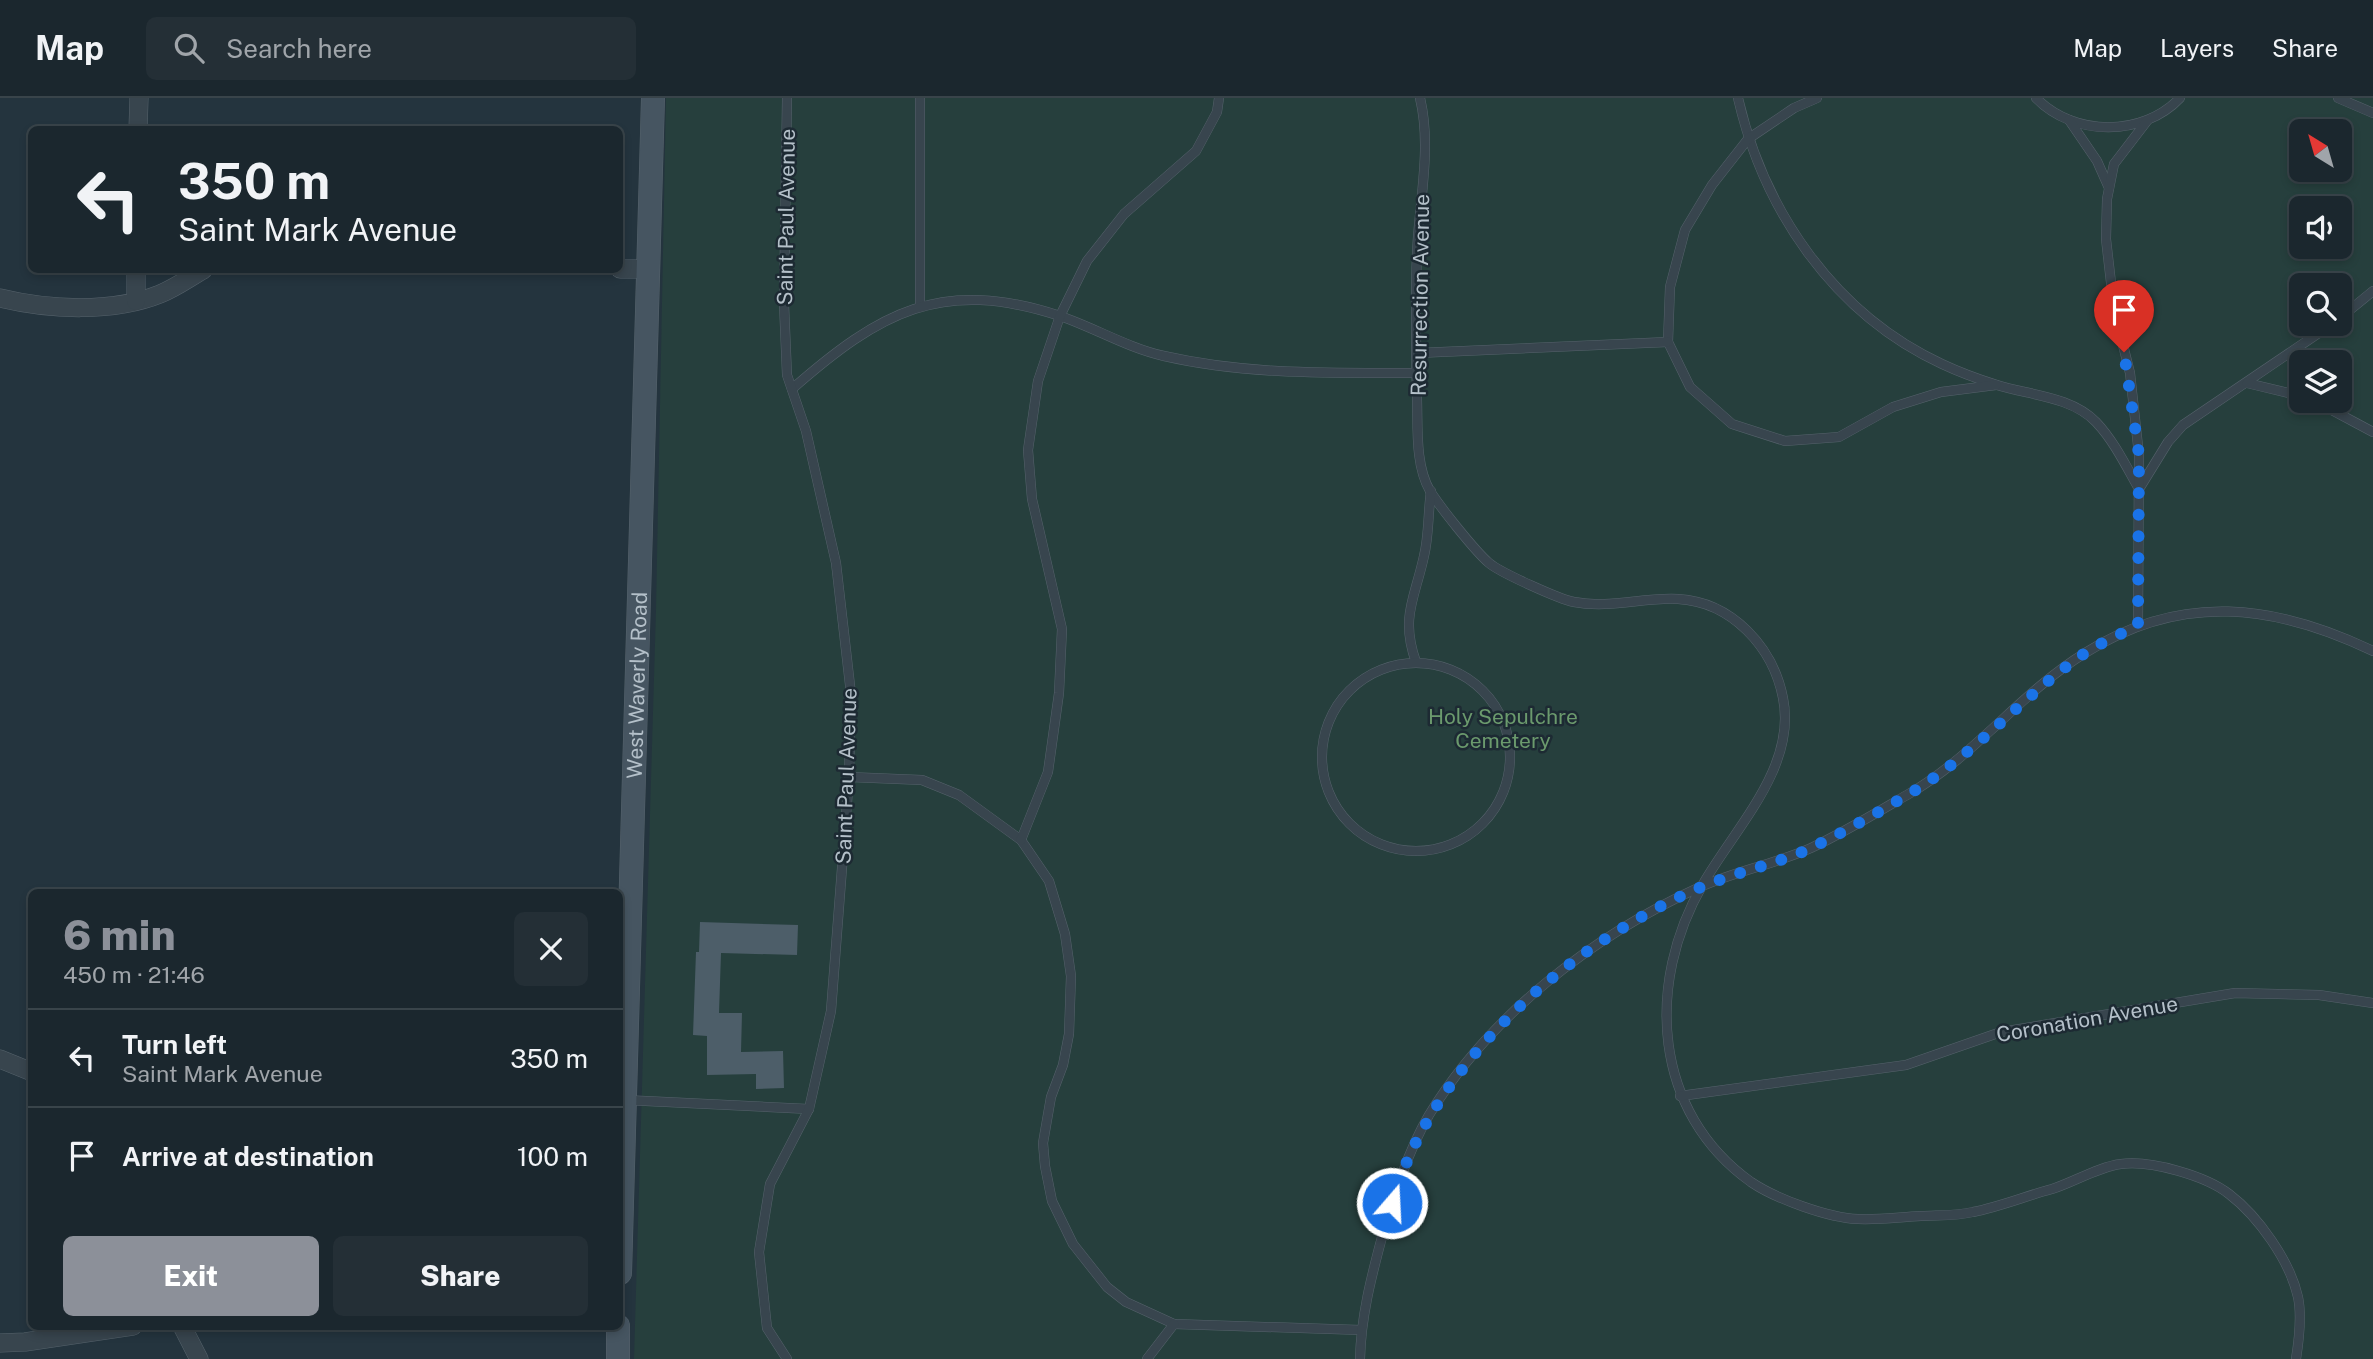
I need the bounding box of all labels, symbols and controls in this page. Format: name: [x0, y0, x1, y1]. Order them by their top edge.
search box: [146, 17, 636, 80]
text: Map: [35, 29, 104, 67]
icon: search: [170, 29, 208, 67]
text: Search here: [226, 33, 372, 64]
text: Map: [2073, 34, 2122, 62]
text: Layers: [2160, 34, 2234, 62]
text: Share: [2272, 34, 2338, 62]
north arrow: [2289, 119, 2352, 182]
map controls: [2289, 119, 2352, 413]
street label: Saint Paul Avenue: [772, 128, 800, 306]
text: 350 m: [178, 152, 330, 210]
icon: left: [63, 154, 154, 245]
street label: Resurrection Avenue: [1406, 194, 1434, 396]
button: sound: [2289, 196, 2352, 259]
text: Saint Mark Avenue: [178, 211, 457, 248]
button: search: [2289, 273, 2352, 336]
pin: [2094, 280, 2154, 352]
icon: arrive: [2105, 291, 2143, 329]
button: layers: [2289, 350, 2352, 413]
street label: West Waverly Road: [621, 591, 652, 779]
street label: Saint Paul Avenue: [830, 687, 862, 865]
park label: Holy Sepulchre Cemetery: [1428, 704, 1578, 753]
text: 6 min: [63, 910, 176, 959]
button: close: [514, 912, 588, 986]
text: 450 m · 21:46: [63, 961, 205, 988]
street label: Coronation Avenue: [1994, 991, 2180, 1047]
text: Turn left: [122, 1029, 227, 1060]
icon: left: [63, 1039, 101, 1077]
text: 350 m: [510, 1043, 588, 1074]
text: Saint Mark Avenue: [122, 1060, 323, 1087]
icon: arrive: [63, 1137, 101, 1175]
text: Arrive at destination: [122, 1141, 374, 1172]
text: 100 m: [517, 1141, 588, 1172]
position arrow: [1355, 1166, 1429, 1240]
button: Exit: [63, 1236, 319, 1316]
button: Share: [333, 1236, 588, 1316]

